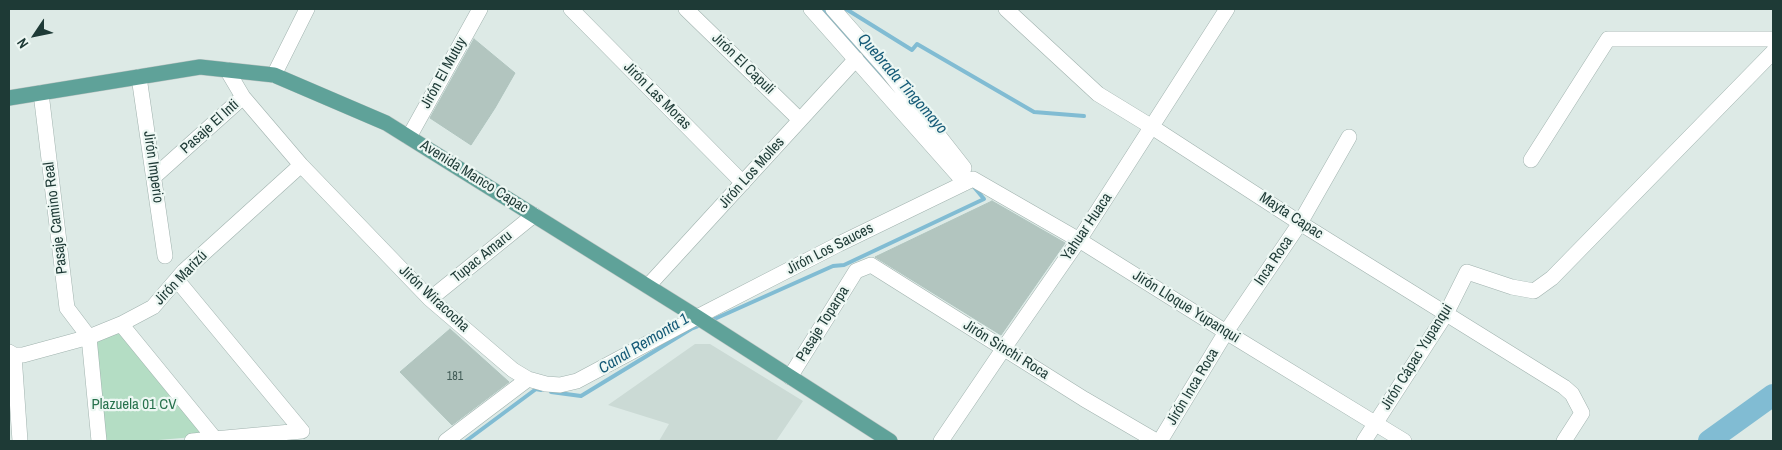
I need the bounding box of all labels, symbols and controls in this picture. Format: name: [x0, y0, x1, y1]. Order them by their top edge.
north arrow: [10, 10, 60, 60]
street label: Jirón El Capuli: [708, 30, 778, 98]
water label: Quebrada Tingomayo: [853, 30, 951, 138]
street label: Jirón El Mutuy: [417, 34, 471, 112]
text: N: [13, 35, 32, 52]
street label: Jirón Las Moras: [619, 58, 695, 134]
street label: Pasaje El Inti: [177, 96, 243, 158]
street label: Jirón Imperio: [139, 130, 167, 204]
street label: Jirón Los Molles: [715, 134, 789, 212]
street label: Avenida Manco Capac: [417, 136, 531, 218]
street label: Pasaje Camino Real: [40, 161, 72, 275]
street label: Mayta Capac: [1256, 189, 1326, 243]
street label: Yahuar Huaca: [1058, 190, 1116, 264]
street label: Jirón Los Sauces: [784, 219, 876, 279]
street label: Tupac Amaru: [448, 227, 516, 287]
street label: Inca Roca: [1251, 233, 1297, 289]
street label: Jirón Marizú: [151, 247, 211, 309]
street label: Jirón Wiracocha: [395, 262, 473, 336]
street label: Jirón Lloque Yupanqui: [1129, 267, 1243, 347]
street label: Pasaje Toparpa: [793, 283, 853, 365]
street label: Jirón Cápac Yupanqui: [1377, 301, 1457, 413]
water label: Canal Remonta 1: [595, 309, 693, 379]
street label: Jirón Sinchi Roca: [960, 316, 1052, 384]
street label: Jirón Inca Roca: [1163, 345, 1223, 429]
house number: 181: [447, 370, 463, 384]
park label: Plazuela 01 CV: [92, 396, 176, 414]

